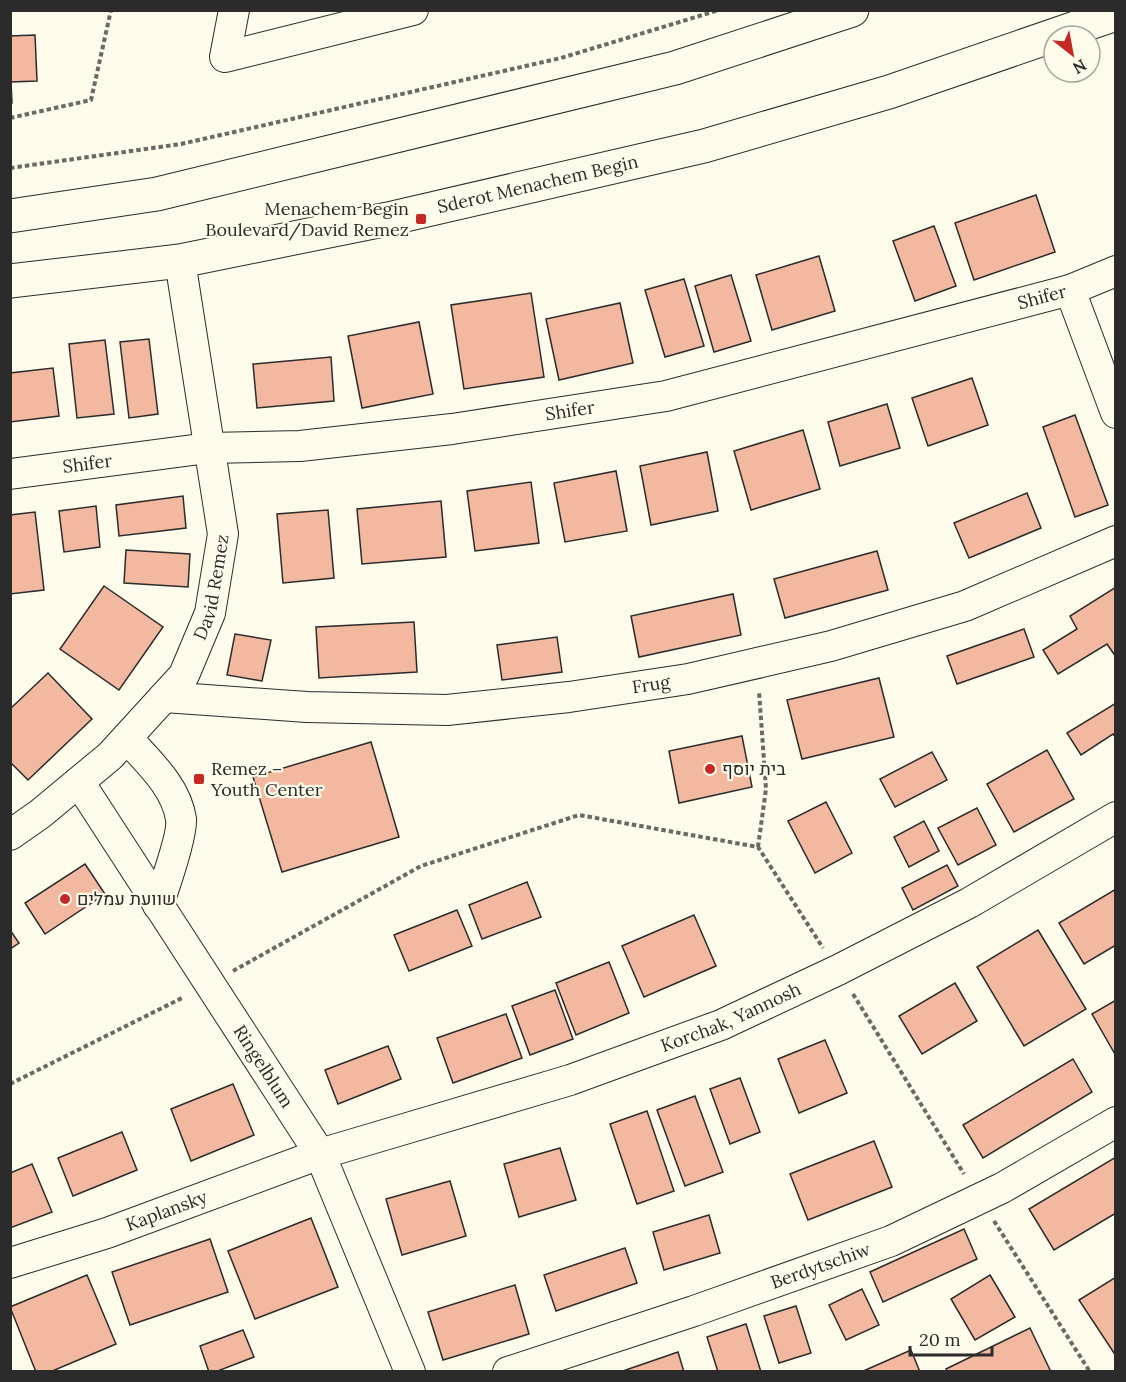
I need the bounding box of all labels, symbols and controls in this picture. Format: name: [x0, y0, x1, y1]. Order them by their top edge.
north arrow: [1042, 24, 1102, 84]
text: N: [1069, 55, 1090, 79]
street label: Sderot Menachem Begin: [435, 150, 640, 218]
place label: Menachem Begin Boulevard/David Remez: [205, 197, 409, 241]
marker: Menachem Begin Boulevard/David Remez: [414, 212, 428, 226]
street label: Shifer: [1015, 279, 1069, 314]
street label: Shifer: [544, 395, 596, 425]
street label: Shifer: [61, 449, 114, 478]
street label: David Remez: [188, 533, 234, 644]
street label: Frug: [630, 670, 673, 698]
place label: Remez – Youth Center: [210, 757, 323, 801]
place label: בית יוסף: [722, 757, 786, 780]
marker: בית יוסף: [703, 762, 717, 776]
marker: Remez – Youth Center: [192, 772, 206, 786]
place label: שוועת עמלים: [77, 887, 176, 910]
marker: שוועת עמלים: [58, 892, 72, 906]
street label: Korchak, Yannosh: [657, 977, 805, 1057]
street label: Ringelblum: [229, 1021, 299, 1112]
street label: Kaplansky: [122, 1185, 211, 1236]
street label: Berdytschiw: [767, 1237, 874, 1294]
scale bar: [910, 1319, 992, 1357]
text: 20 m: [919, 1328, 961, 1351]

